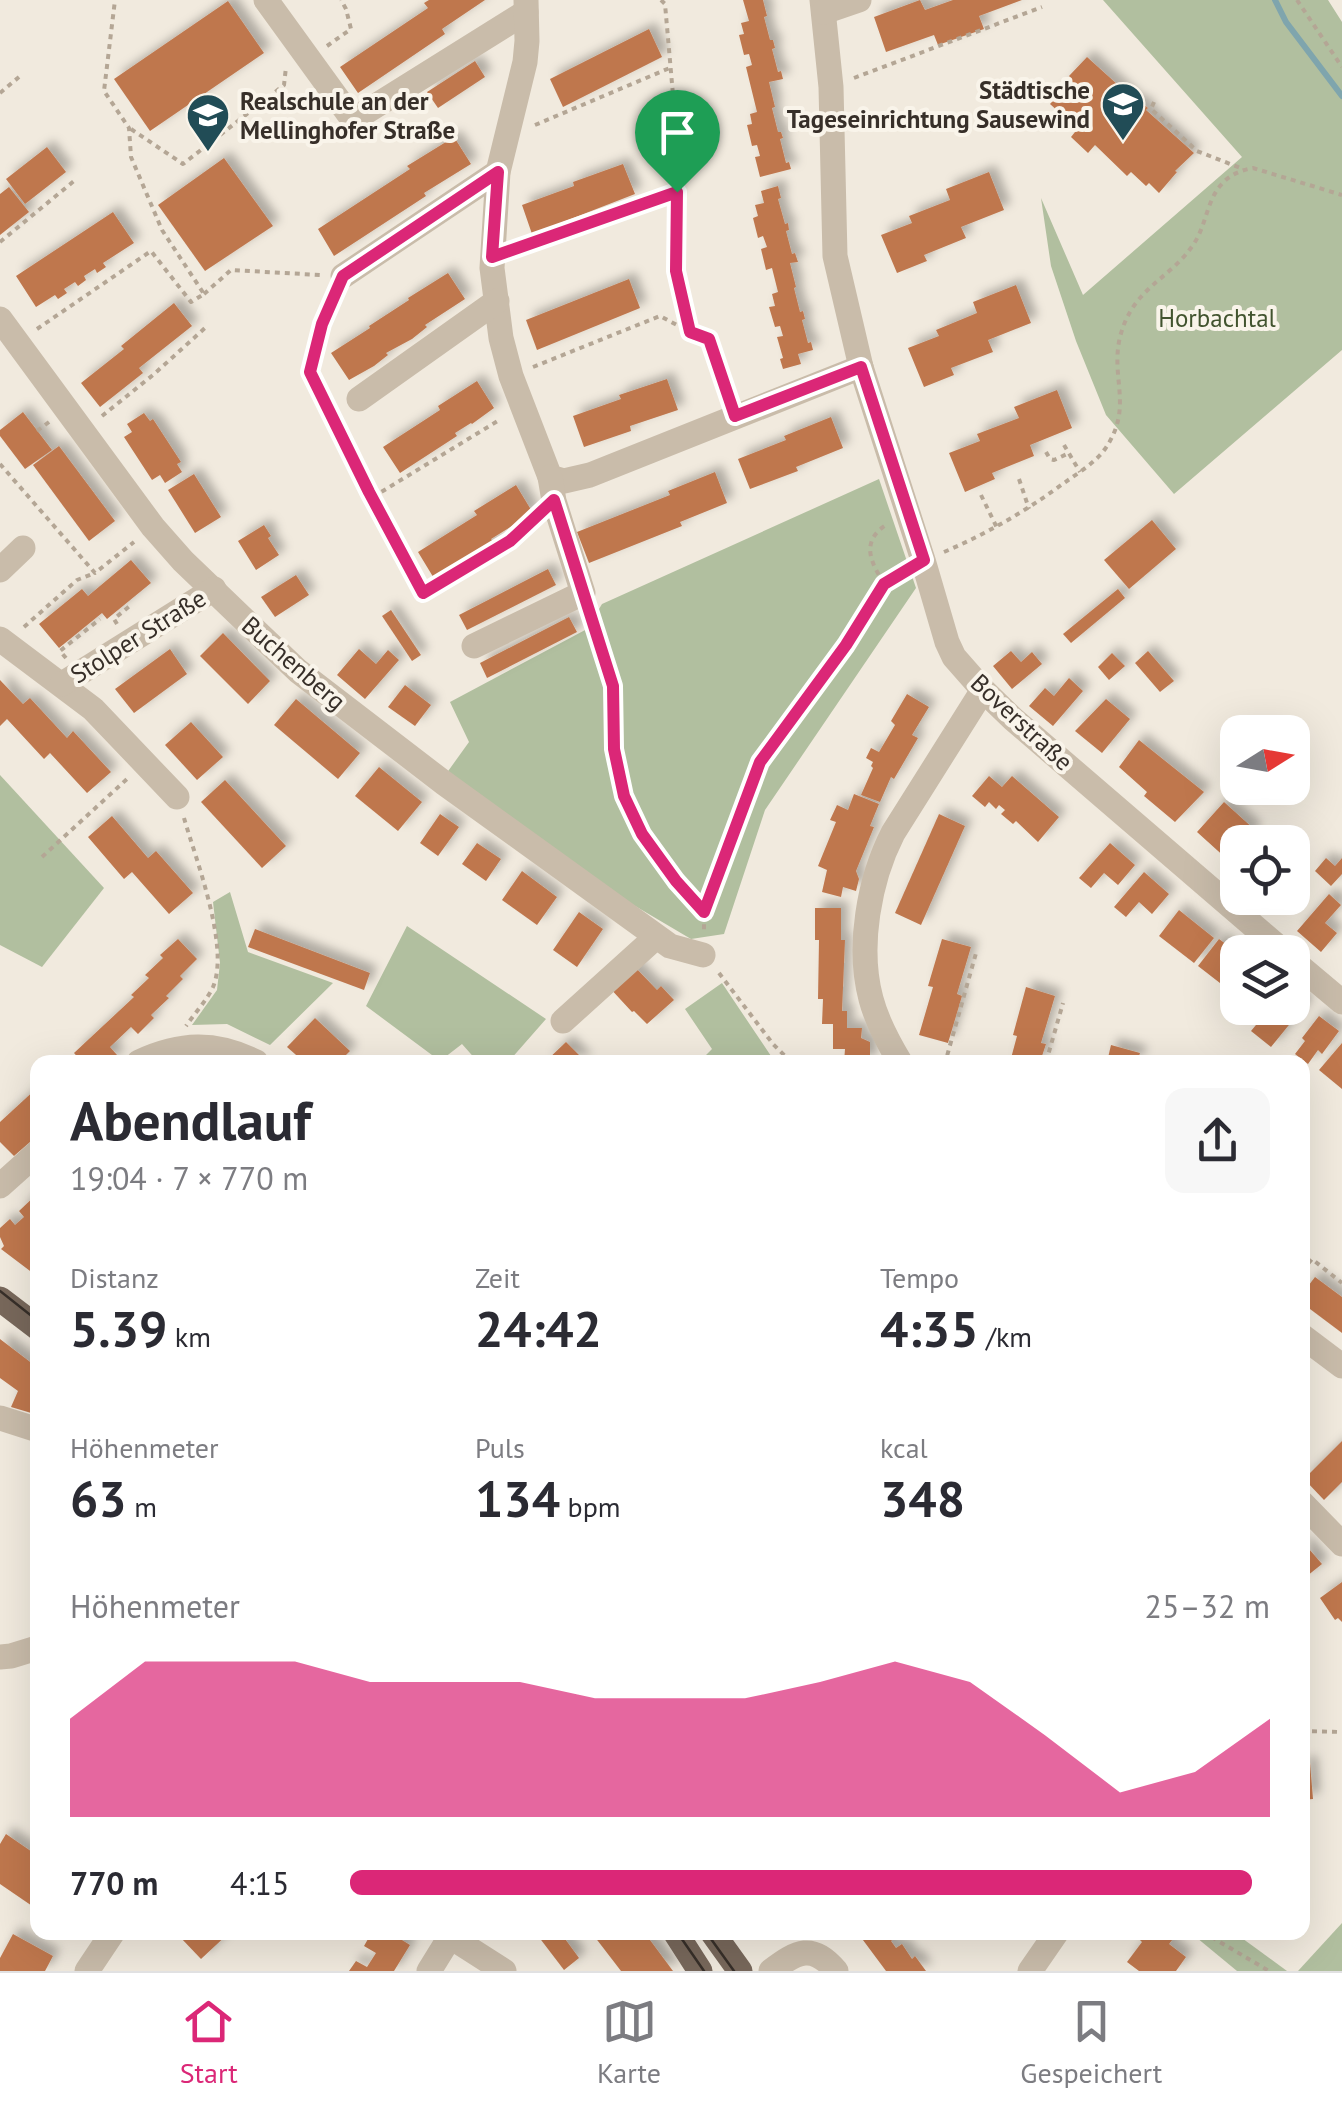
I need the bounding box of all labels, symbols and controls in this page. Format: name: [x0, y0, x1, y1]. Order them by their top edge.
place label: Städtische Tageseinrichtung Sausewind: [787, 74, 1090, 135]
school or university icon: Städtische Tageseinrichtung Sausewind: [1100, 81, 1146, 142]
place label: Realschule an der Mellinghofer Straße: [240, 85, 455, 146]
pin: [635, 90, 720, 193]
school or university icon: Realschule an der Mellinghofer Straße: [185, 92, 231, 153]
icon: arrive: [650, 105, 705, 160]
park label: Horbachtal: [1158, 302, 1277, 334]
street label: Stolper Straße: [64, 582, 212, 690]
street label: Buchenberg: [235, 609, 353, 717]
street label: Boverstraße: [964, 667, 1080, 777]
north arrow: [1220, 715, 1310, 805]
map controls: [1220, 715, 1310, 1025]
button: locate: [1220, 825, 1310, 915]
button: layers: [1220, 935, 1310, 1025]
text: Abendlauf: [70, 1084, 311, 1155]
button: share: [1165, 1088, 1270, 1193]
text: 19:04 · 7 × 770 m: [70, 1157, 308, 1199]
text: Distanz: [70, 1259, 159, 1296]
text: Zeit: [475, 1259, 520, 1296]
text: Tempo: [880, 1259, 959, 1296]
text: 5.39: [70, 1296, 167, 1361]
text: 24:42: [475, 1296, 602, 1361]
text: 4:35: [880, 1296, 979, 1361]
text: km: [167, 1318, 211, 1355]
text: /km: [979, 1318, 1032, 1355]
text: Höhenmeter: [70, 1429, 219, 1466]
text: Puls: [475, 1429, 525, 1466]
text: kcal: [880, 1429, 928, 1466]
text: 63: [70, 1466, 127, 1531]
text: 134: [475, 1466, 560, 1531]
text: 348: [880, 1466, 965, 1531]
text: m: [127, 1488, 157, 1525]
text: bpm: [560, 1488, 621, 1525]
text: Höhenmeter: [70, 1585, 240, 1627]
text: 25–32 m: [1145, 1585, 1270, 1627]
text: 770 m: [70, 1862, 158, 1904]
text: 4:15: [230, 1862, 289, 1904]
tab: Start: [180, 1994, 238, 2091]
tab: Karte: [597, 1994, 661, 2091]
tab: Gespeichert: [1020, 1994, 1162, 2091]

